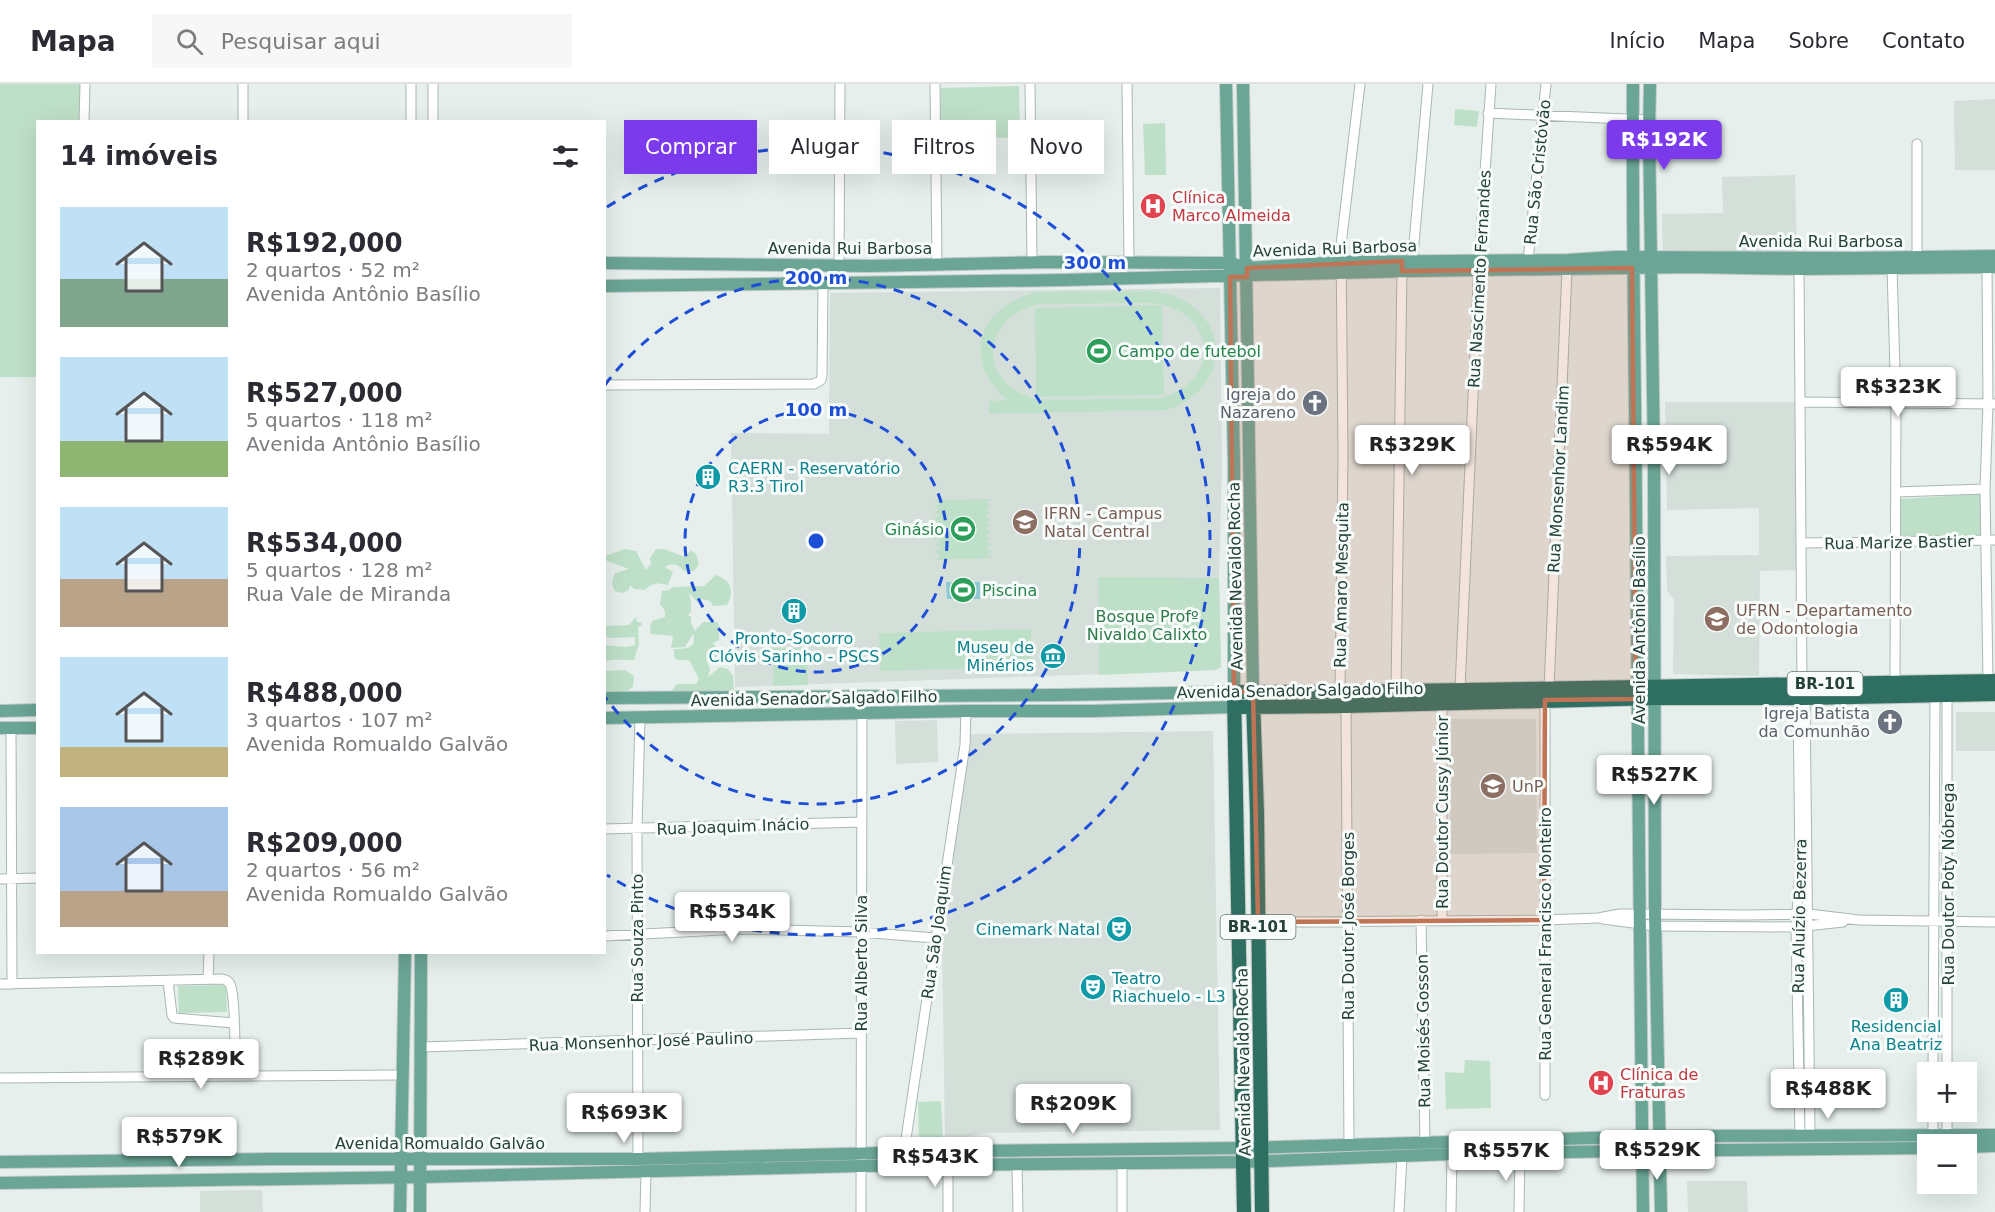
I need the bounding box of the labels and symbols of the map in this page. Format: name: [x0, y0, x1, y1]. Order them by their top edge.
street label: Rua São Cristóvão: [1520, 98, 1555, 246]
pin: R$192K: [1615, 120, 1713, 171]
street label: Rua Nascimento Fernandes: [1464, 169, 1495, 389]
place label: Clínica Marco Almeida: [1172, 188, 1291, 225]
hospital icon: Clínica Marco Almeida: [1138, 191, 1168, 221]
street label: Avenida Rui Barbosa: [1739, 232, 1903, 251]
street label: Avenida Rui Barbosa: [1253, 236, 1418, 261]
street label: Avenida Rui Barbosa: [768, 239, 932, 258]
text: 300 m: [1064, 252, 1126, 273]
text: 200 m: [785, 267, 847, 288]
sports icon: Campo de futebol: [1084, 336, 1114, 366]
place label: Campo de futebol: [1118, 342, 1261, 361]
pin: R$323K: [1849, 367, 1947, 418]
place label: Igreja do Nazareno: [1220, 385, 1296, 422]
street label: Rua Monsenhor Landim: [1544, 385, 1573, 573]
church icon: Igreja do Nazareno: [1300, 388, 1330, 418]
text: 100 m: [785, 399, 847, 420]
pin: R$329K: [1363, 425, 1461, 476]
pin: R$594K: [1620, 425, 1718, 476]
place label: CAERN - Reservatório R3.3 Tirol: [728, 459, 900, 496]
building icon: CAERN - Reservatório R3.3 Tirol: [693, 462, 723, 492]
street label: Avenida Nevaldo Rocha: [1224, 482, 1247, 670]
street label: Rua Amaro Mesquita: [1331, 502, 1352, 668]
place label: IFRN - Campus Natal Central: [1044, 504, 1162, 541]
school or university icon: IFRN - Campus Natal Central: [1010, 507, 1040, 537]
sports icon: Ginásio: [948, 514, 978, 544]
place label: Ginásio: [885, 520, 944, 539]
centre of rings: [806, 531, 826, 551]
street label: Rua Marize Bastier: [1824, 532, 1974, 553]
street label: Avenida Antônio Basílio: [1630, 536, 1649, 724]
sports icon: Piscina: [948, 575, 978, 605]
place label: Piscina: [982, 581, 1037, 600]
building icon: Pronto-Socorro Clóvis Sarinho - PSCS: [779, 596, 809, 626]
place label: UFRN - Departamento de Odontologia: [1736, 601, 1912, 638]
school or university icon: UFRN - Departamento de Odontologia: [1702, 604, 1732, 634]
park label: Bosque Profº Nivaldo Calixto: [1087, 607, 1207, 644]
place label: Pronto-Socorro Clóvis Sarinho - PSCS: [709, 629, 879, 666]
place label: Museu de Minérios: [957, 638, 1034, 675]
museum icon: Museu de Minérios: [1038, 641, 1068, 671]
road number: BR-101: [1788, 672, 1862, 696]
street label: Avenida Senador Salgado Filho: [1176, 679, 1424, 702]
street label: Avenida Senador Salgado Filho: [690, 687, 938, 710]
place label: Igreja Batista da Comunhão: [1758, 704, 1870, 741]
church icon: Igreja Batista da Comunhão: [1875, 707, 1905, 737]
street label: Rua Doutor Cussy Júnior: [1433, 715, 1452, 909]
pin: R$527K: [1605, 755, 1703, 806]
school or university icon: UnP: [1478, 771, 1508, 801]
place label: UnP: [1512, 777, 1544, 796]
street label: Rua Doutor Poty Nóbrega: [1939, 782, 1958, 986]
street label: Rua General Francisco Monteiro: [1536, 807, 1555, 1061]
street label: Rua Joaquim Inácio: [656, 814, 810, 839]
street label: Rua Doutor José Borges: [1339, 832, 1358, 1020]
street label: Rua Aluízio Bezerra: [1789, 838, 1810, 994]
street label: Rua São Joaquim: [918, 864, 955, 1000]
street label: Rua Souza Pinto: [628, 874, 647, 1002]
pin: R$534K: [683, 892, 781, 943]
street label: Rua Alberto Silva: [852, 895, 871, 1031]
theatre icon: Cinemark Natal: [1104, 914, 1134, 944]
road number: BR-101: [1220, 915, 1296, 939]
place label: Cinemark Natal: [976, 920, 1100, 939]
street label: Rua Moisés Gosson: [1413, 954, 1434, 1108]
street label: Avenida Nevaldo Rocha: [1232, 968, 1255, 1156]
place label: Teatro Riachuelo - L3: [1111, 969, 1226, 1006]
theatre icon: Teatro Riachuelo - L3: [1078, 972, 1108, 1002]
building icon: Residencial Ana Beatriz: [1881, 985, 1911, 1015]
place label: Residencial Ana Beatriz: [1850, 1017, 1942, 1054]
street label: Rua Monsenhor José Paulino: [528, 1028, 754, 1055]
pin: R$289K: [152, 1039, 250, 1090]
place label: Clínica de Fraturas: [1620, 1065, 1698, 1102]
hospital icon: Clínica de Fraturas: [1586, 1068, 1616, 1098]
pin: R$488K: [1779, 1069, 1877, 1120]
pin: R$209K: [1024, 1084, 1122, 1135]
pin: R$693K: [575, 1093, 673, 1144]
pin: R$579K: [130, 1117, 228, 1168]
pin: R$529K: [1608, 1130, 1706, 1181]
pin: R$557K: [1457, 1131, 1555, 1182]
street label: Avenida Romualdo Galvão: [335, 1134, 545, 1153]
pin: R$543K: [886, 1137, 984, 1188]

